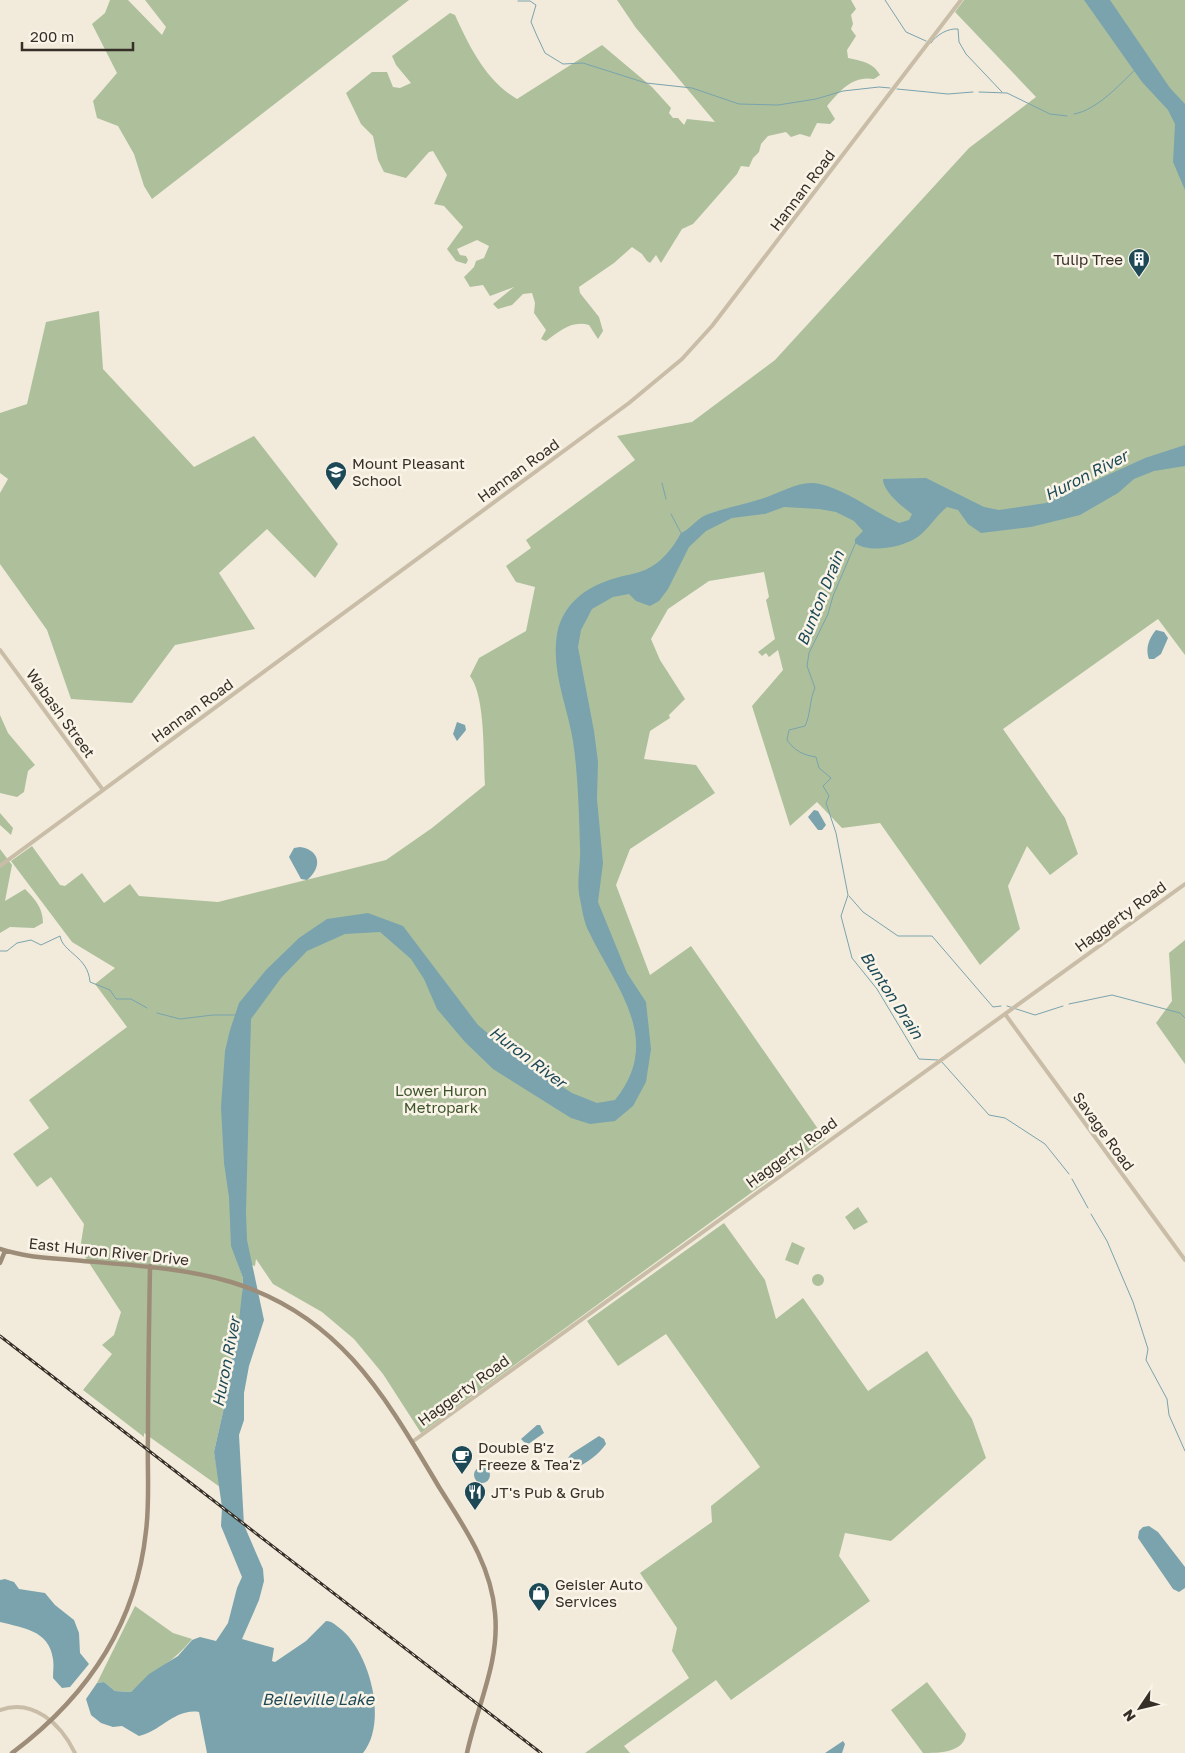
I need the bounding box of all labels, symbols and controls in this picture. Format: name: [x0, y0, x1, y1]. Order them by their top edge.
scale bar: [22, 20, 134, 52]
text: 200 m: [30, 27, 74, 45]
street label: Hannan Road: [766, 146, 838, 234]
building icon: Tulip Tree: [1127, 247, 1151, 278]
place label: Tulip Tree: [1053, 250, 1123, 268]
street label: Hannan Road: [474, 434, 562, 506]
water label: Huron River: [1041, 444, 1133, 504]
place label: Mount Pleasant School: [352, 454, 465, 489]
school or university icon: Mount Pleasant School: [324, 460, 348, 491]
water label: Bunton Drain: [792, 547, 849, 648]
street label: Wabash Street: [23, 665, 99, 761]
street label: Hannan Road: [148, 674, 236, 746]
street label: Haggerty Road: [1071, 877, 1169, 955]
water label: Bunton Drain: [856, 947, 928, 1044]
water label: Huron River: [486, 1022, 572, 1094]
park label: Lower Huron Metropark: [395, 1081, 487, 1116]
street label: Savage Road: [1069, 1088, 1139, 1174]
street label: Haggerty Road: [742, 1113, 840, 1191]
street label: East Huron River Drive: [28, 1234, 190, 1268]
water label: Huron River: [208, 1313, 245, 1408]
street label: Haggerty Road: [414, 1351, 512, 1429]
place label: Double B'z Freeze & Tea'z: [478, 1438, 581, 1473]
cafe icon: Double B'z Freeze & Tea'z: [450, 1444, 474, 1475]
restaurant icon: JT's Pub & Grub: [463, 1480, 487, 1511]
place label: JT's Pub & Grub: [491, 1483, 604, 1501]
place label: Geisler Auto Services: [555, 1575, 643, 1610]
shop icon: Geisler Auto Services: [527, 1581, 551, 1612]
north arrow: [1115, 1683, 1165, 1733]
water label: Belleville Lake: [262, 1689, 376, 1709]
text: N: [1119, 1707, 1139, 1725]

